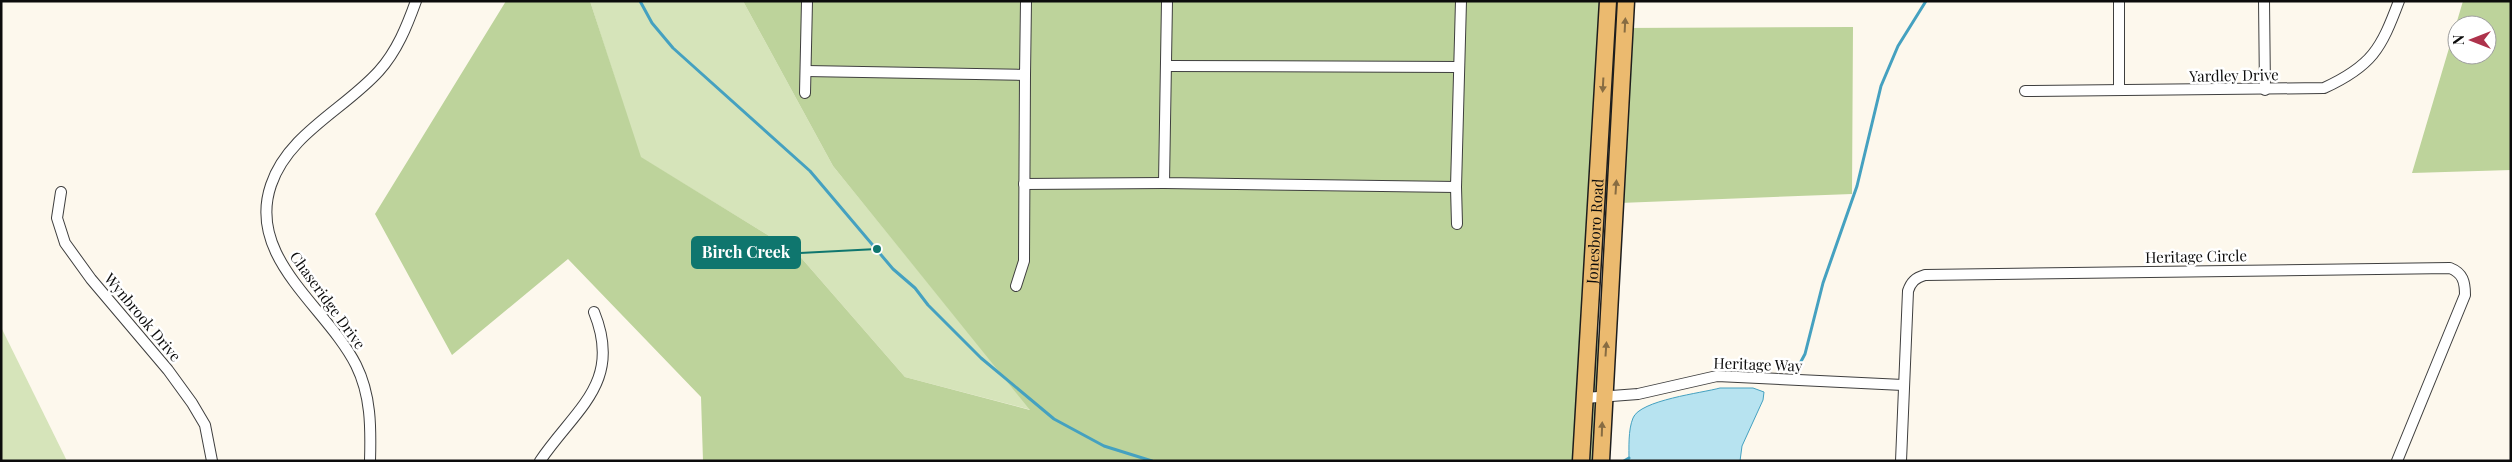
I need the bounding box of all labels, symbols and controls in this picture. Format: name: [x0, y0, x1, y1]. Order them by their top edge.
north arrow: [2447, 15, 2497, 65]
one-way arrow: [1621, 17, 1629, 33]
text: N: [2449, 35, 2468, 45]
street label: Yardley Drive: [2188, 64, 2279, 86]
one-way arrow: [1599, 77, 1607, 93]
street label: Jonesboro Road: [1581, 178, 1608, 286]
one-way arrow: [1613, 179, 1621, 195]
callout: Birch Creek: [692, 237, 800, 268]
text: Birch Creek: [702, 241, 791, 262]
street label: Heritage Circle: [2145, 245, 2247, 267]
street label: Chaseridge Drive: [286, 247, 370, 353]
street label: Wynbrook Drive: [100, 268, 186, 365]
one-way arrow: [1603, 341, 1611, 357]
street label: Heritage Way: [1713, 352, 1803, 376]
one-way arrow: [1598, 421, 1606, 437]

